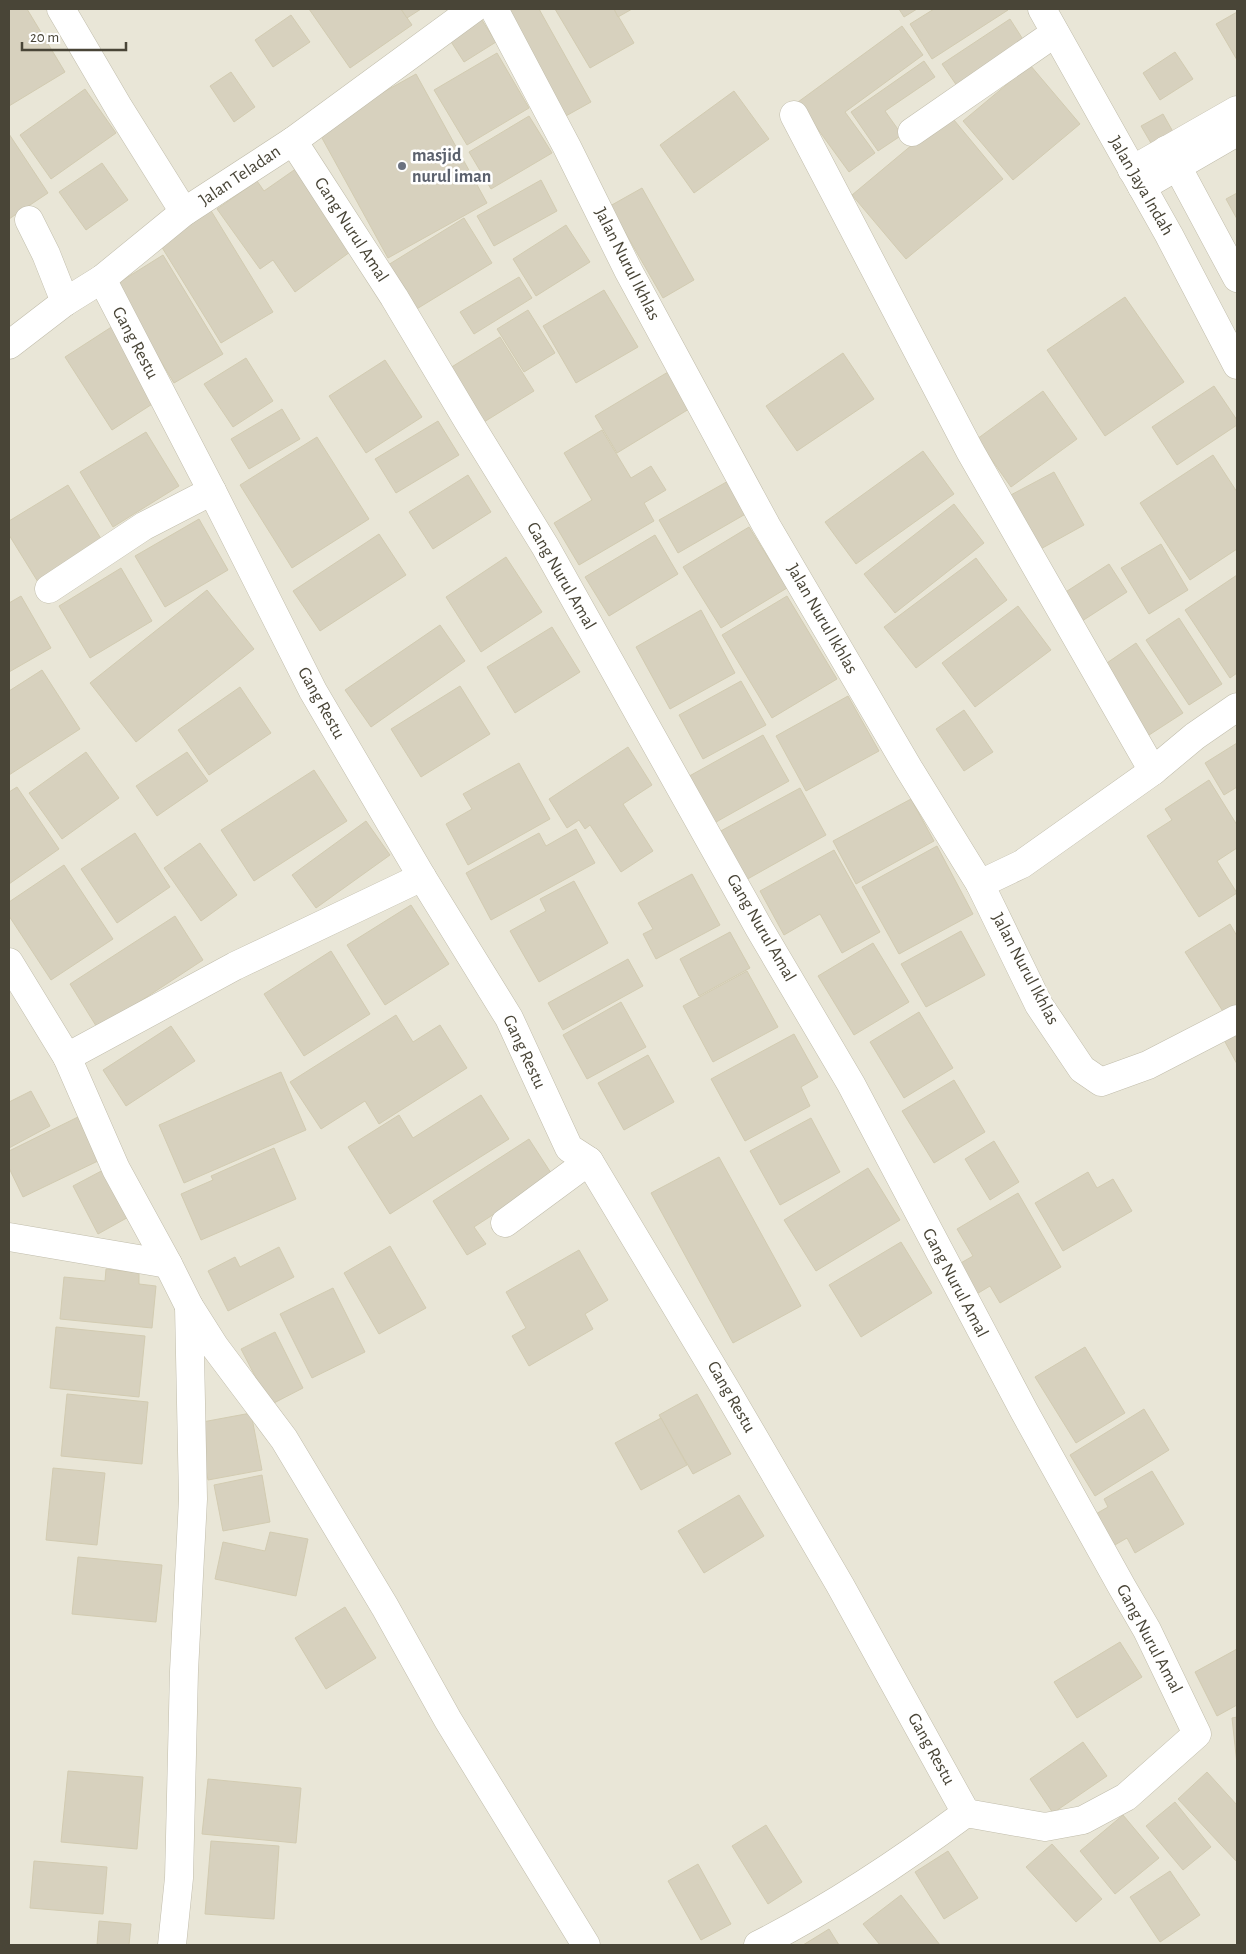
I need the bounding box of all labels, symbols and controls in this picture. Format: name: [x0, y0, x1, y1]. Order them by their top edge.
scale bar: [22, 20, 126, 52]
text: 20 m: [30, 30, 59, 45]
street label: Jalan Jaya Indah: [1105, 133, 1177, 239]
street label: Jalan Teladan: [196, 142, 284, 210]
place label: masjid nurul iman: [412, 147, 491, 186]
marker: masjid nurul iman: [396, 160, 408, 172]
street label: Gang Nurul Amal: [311, 174, 391, 286]
street label: Jalan Nurul Ikhlas: [591, 205, 663, 323]
street label: Gang Restu: [109, 304, 161, 382]
street label: Gang Nurul Amal: [523, 519, 599, 633]
street label: Jalan Nurul Ikhlas: [783, 561, 861, 677]
street label: Gang Restu: [294, 664, 348, 742]
street label: Gang Nurul Amal: [723, 871, 799, 985]
street label: Jalan Nurul Ikhlas: [988, 910, 1062, 1028]
street label: Gang Restu: [499, 1012, 549, 1092]
street label: Gang Nurul Amal: [919, 1225, 991, 1341]
street label: Gang Restu: [703, 1358, 759, 1436]
street label: Gang Nurul Amal: [1113, 1581, 1185, 1697]
street label: Gang Restu: [904, 1710, 958, 1788]

